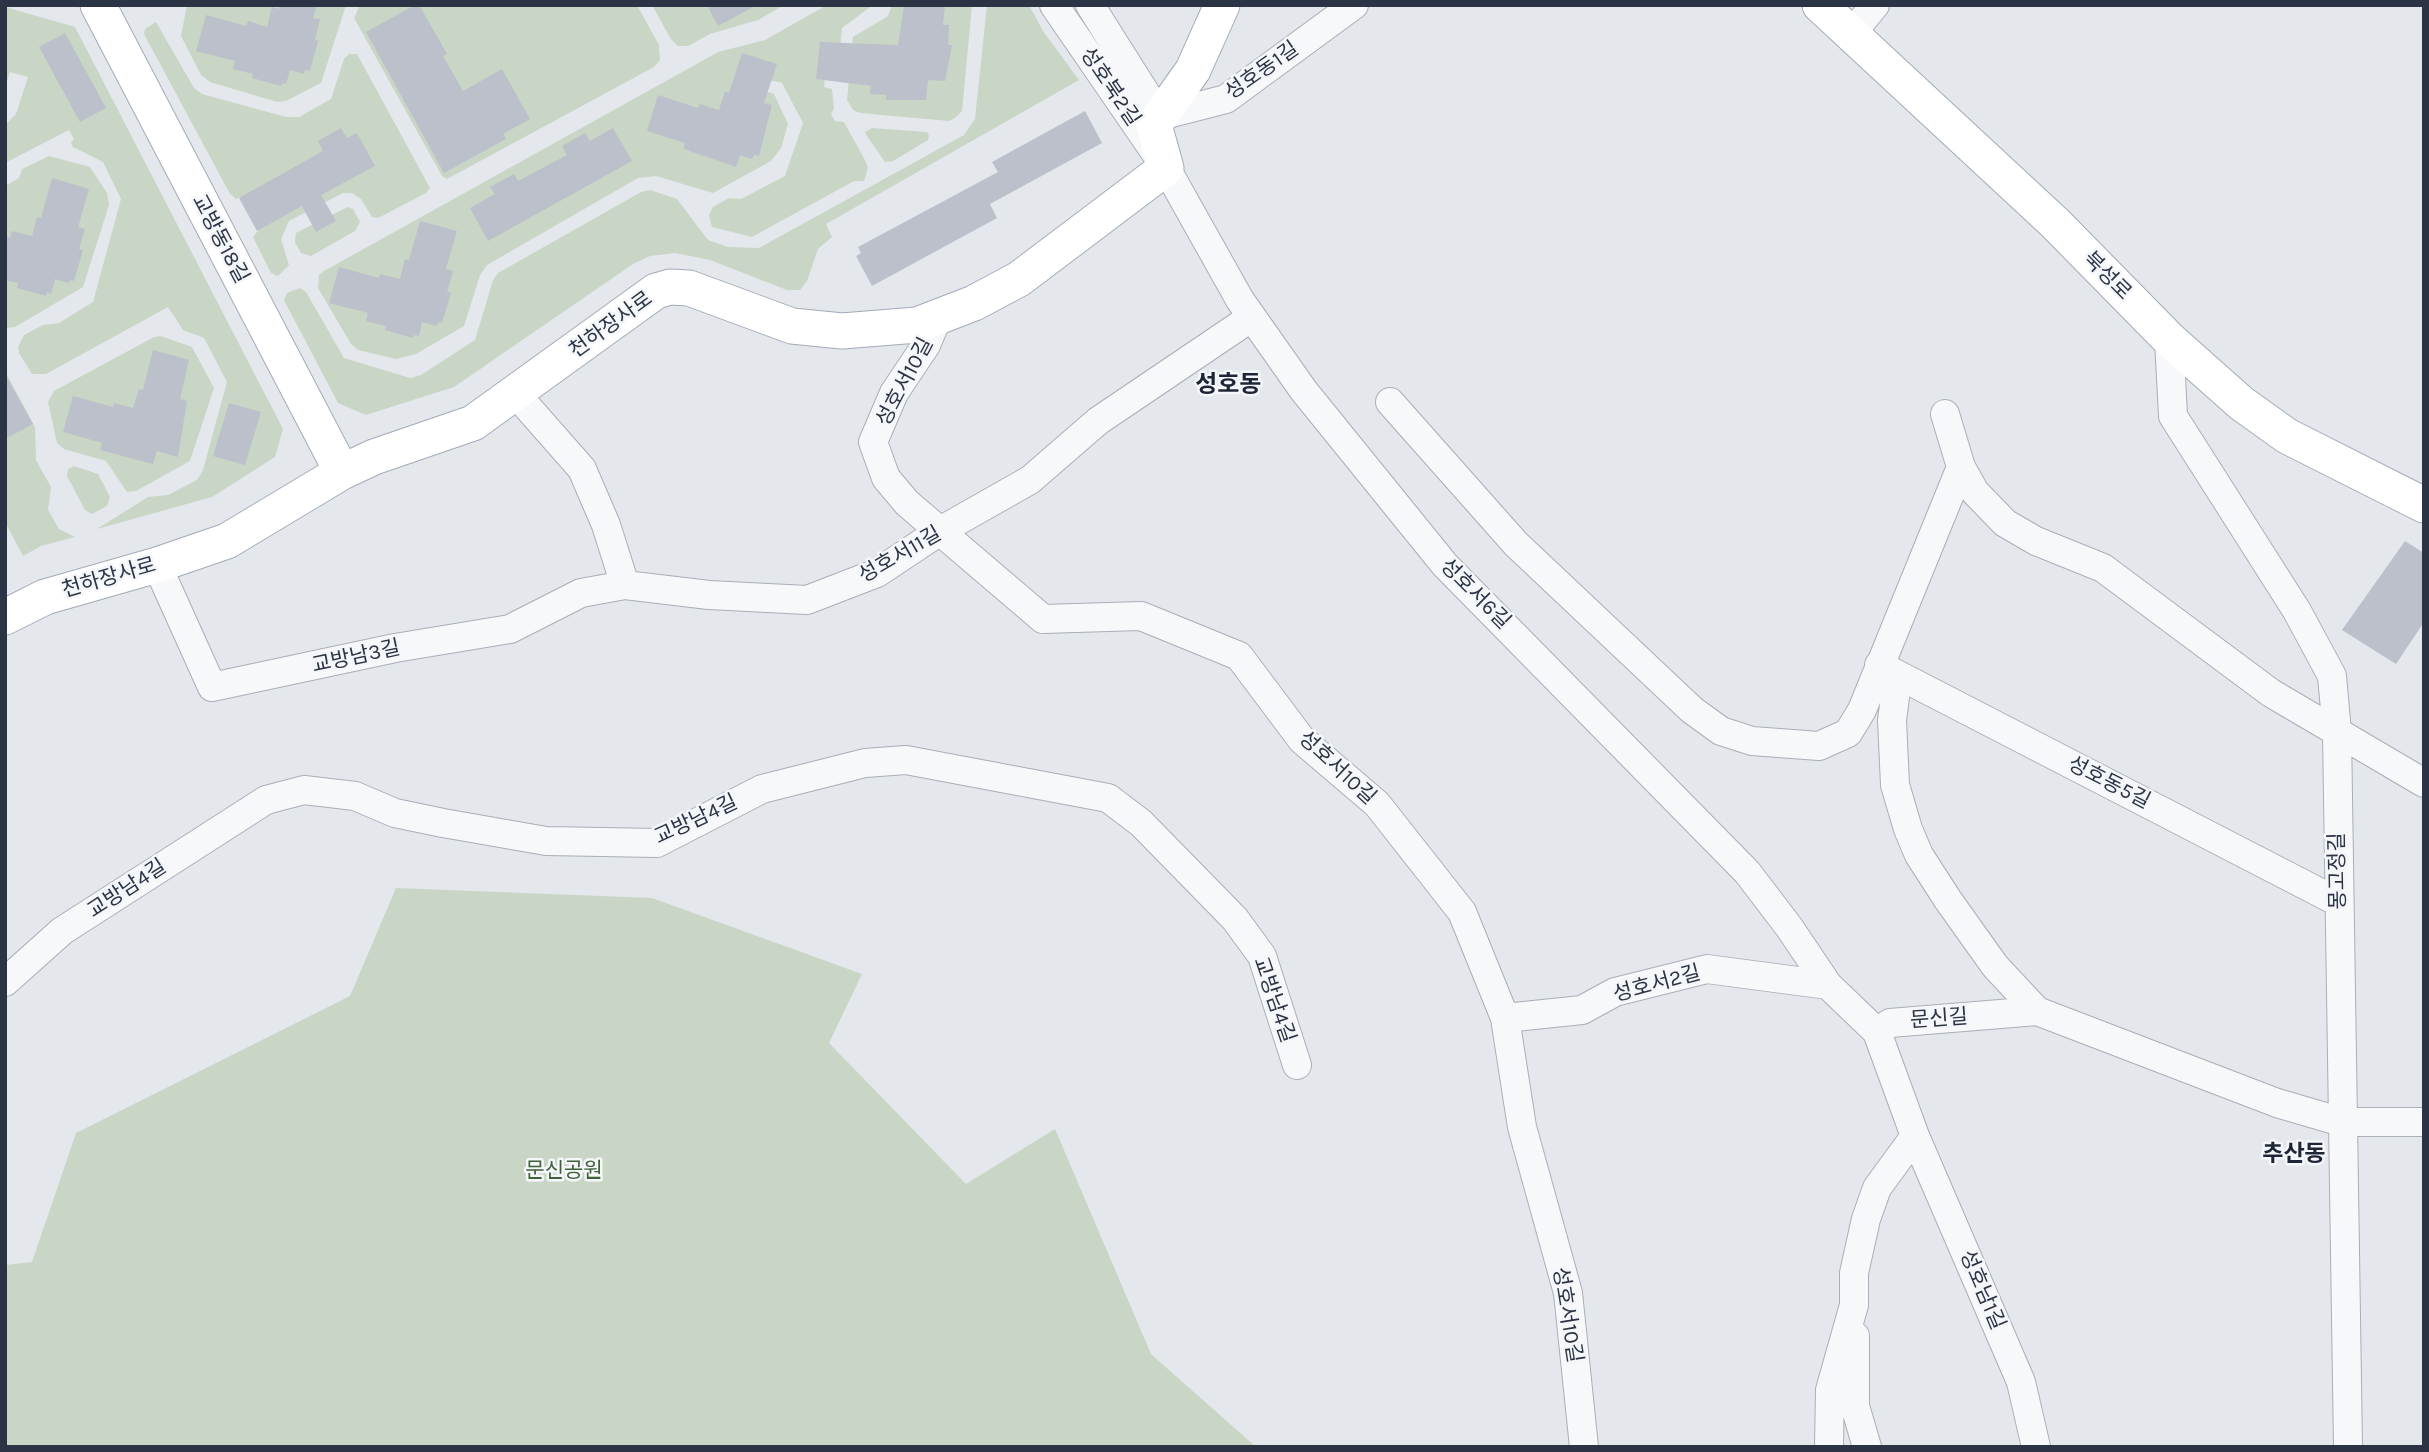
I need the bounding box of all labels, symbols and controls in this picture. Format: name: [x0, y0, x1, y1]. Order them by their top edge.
street label: 성호동1길: [1220, 37, 1304, 105]
street label: 성호북2길: [1075, 43, 1145, 131]
street label: 교방동18길: [186, 190, 254, 288]
street label: 북성로: [2078, 247, 2136, 305]
street label: 천하장사로: [565, 286, 657, 364]
street label: 성호서10길: [871, 333, 939, 431]
district label: 성호동: [1195, 371, 1261, 399]
street label: 성호서11길: [854, 521, 946, 589]
street label: 천하장사로: [59, 553, 159, 603]
street label: 성호서6길: [1435, 554, 1515, 634]
street label: 교방남3길: [310, 635, 402, 679]
street label: 성호서10길: [1293, 726, 1381, 810]
street label: 성호동5길: [2064, 752, 2154, 814]
street label: 교방남4길: [650, 790, 742, 850]
street label: 몽고정길: [2325, 832, 2351, 910]
street label: 교방남4길: [83, 854, 171, 924]
street label: 교방남4길: [1248, 954, 1300, 1046]
street label: 성호서2길: [1611, 960, 1703, 1008]
street label: 문신길: [1909, 1004, 1969, 1034]
district label: 추산동: [2262, 1140, 2326, 1168]
park label: 문신공원: [525, 1158, 603, 1184]
street label: 성호남1길: [1954, 1246, 2010, 1334]
street label: 성호서10길: [1547, 1265, 1587, 1365]

